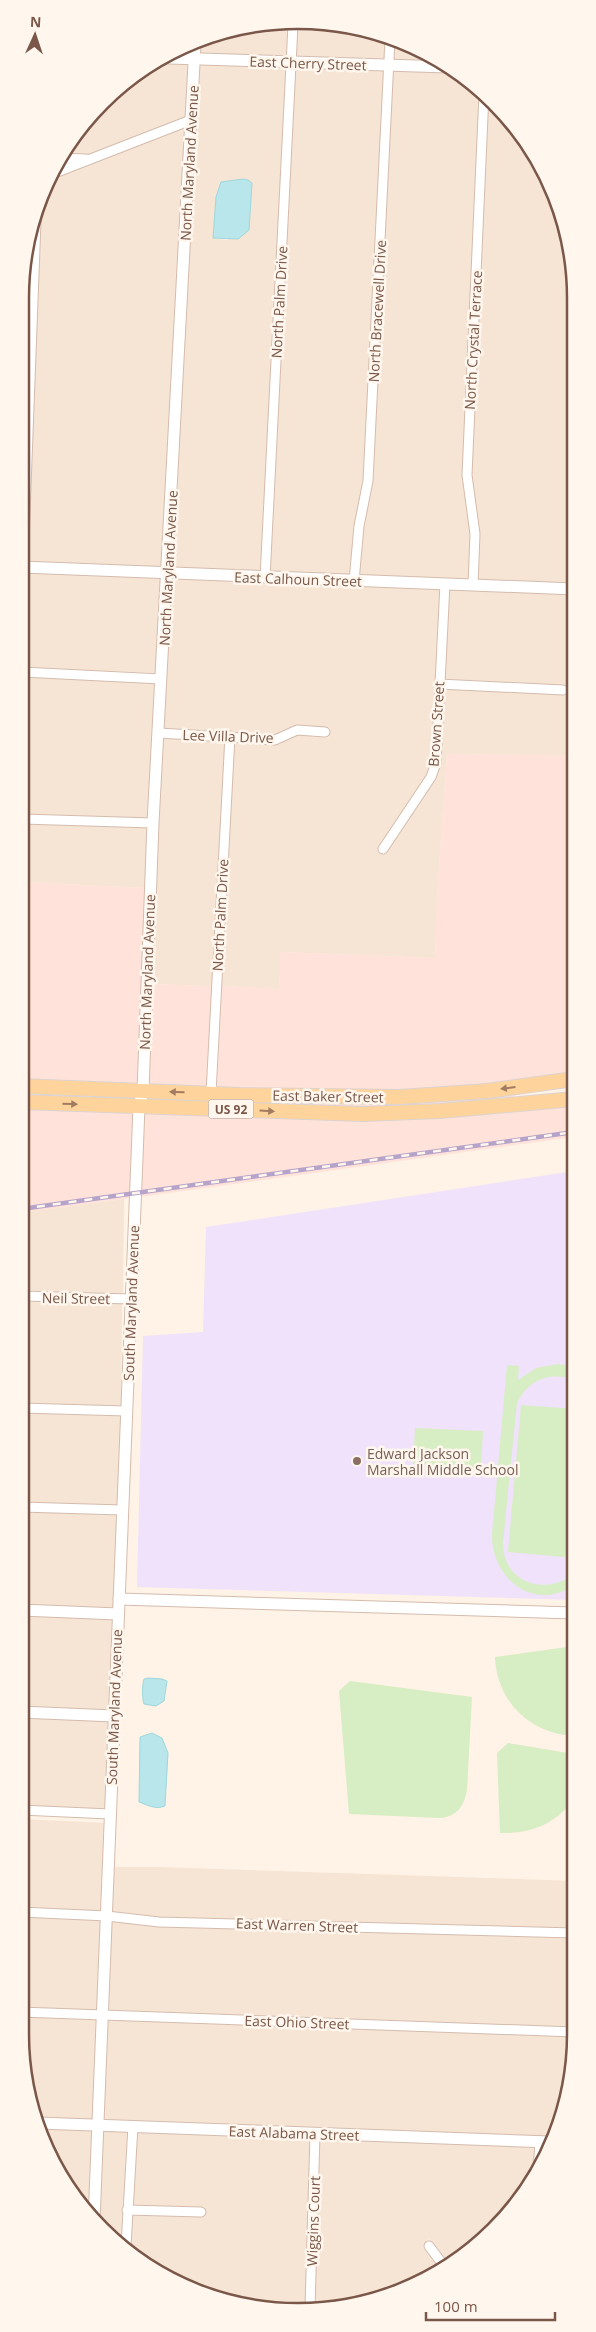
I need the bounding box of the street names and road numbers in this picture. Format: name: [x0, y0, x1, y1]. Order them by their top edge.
street label: East Cherry Street: [249, 51, 367, 75]
street label: North Maryland Avenue: [175, 85, 203, 241]
street label: North Bracewell Drive: [364, 239, 390, 383]
street label: North Palm Drive: [267, 245, 291, 359]
street label: North Crystal Terrace: [460, 270, 486, 410]
street label: North Maryland Avenue: [154, 490, 182, 646]
street label: East Calhoun Street: [234, 567, 362, 591]
street label: Brown Street: [424, 681, 448, 767]
street label: Lee Villa Drive: [182, 725, 274, 747]
street label: North Palm Drive: [208, 858, 232, 972]
street label: North Maryland Avenue: [135, 894, 159, 1050]
street label: East Baker Street: [272, 1086, 384, 1106]
road number: US 92: [208, 1100, 254, 1118]
street label: South Maryland Avenue: [119, 1225, 143, 1381]
street label: Neil Street: [42, 1288, 110, 1308]
street label: South Maryland Avenue: [102, 1629, 126, 1785]
street label: East Warren Street: [236, 1913, 358, 1937]
street label: East Ohio Street: [244, 2011, 350, 2033]
street label: East Alabama Street: [228, 2121, 360, 2145]
street label: Wiggins Court: [302, 2175, 324, 2267]

